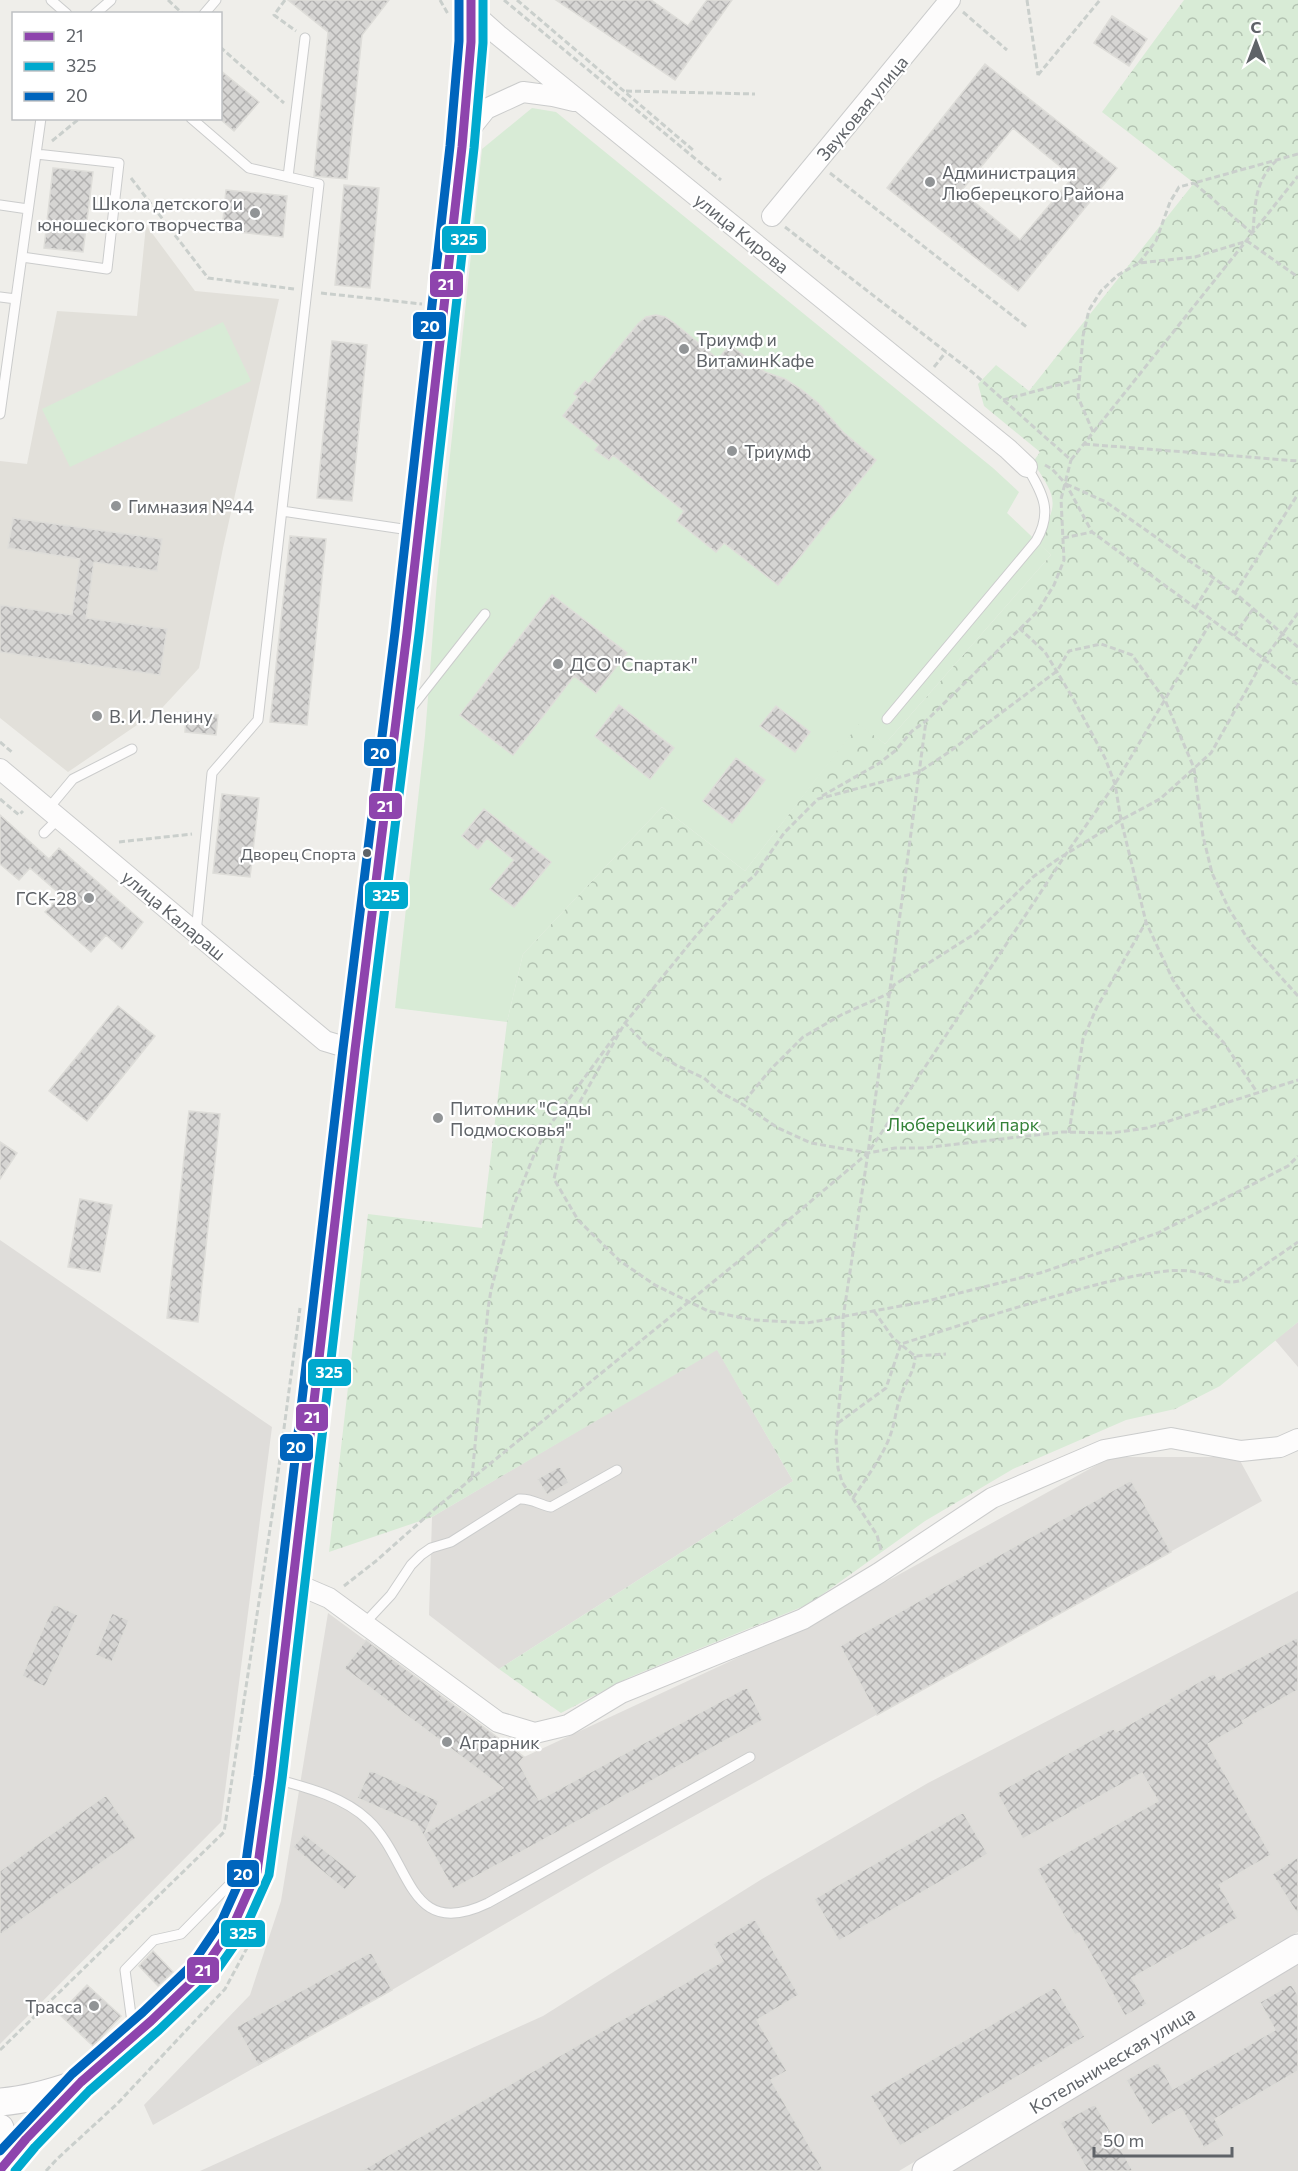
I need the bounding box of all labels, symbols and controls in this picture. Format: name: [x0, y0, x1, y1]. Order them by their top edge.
legend: [12, 12, 222, 120]
north arrow: [1226, 12, 1286, 72]
text: С: [1251, 17, 1262, 36]
text: 21: [66, 24, 84, 46]
street label: Звуковая улица: [812, 51, 912, 165]
text: 325: [66, 54, 97, 76]
text: 20: [66, 84, 88, 106]
place label: Администрация Люберецкого Района: [942, 161, 1124, 204]
marker: Администрация Люберецкого Района: [923, 175, 937, 189]
street label: улица Кирова: [690, 188, 794, 278]
place label: Школа детского и юношеского творчества: [37, 192, 243, 235]
marker: Школа детского и юношеского творчества: [248, 206, 262, 220]
line badge: 325: [441, 225, 487, 254]
text: 325: [450, 229, 478, 248]
line badge: 21: [429, 270, 464, 298]
text: 21: [438, 274, 454, 293]
line badge: 20: [412, 311, 447, 340]
text: 20: [420, 316, 440, 335]
place label: Триумф и ВитаминКафе: [696, 328, 814, 371]
marker: Триумф и ВитаминКафе: [677, 342, 691, 356]
place label: Триумф: [744, 440, 811, 462]
marker: Триумф: [725, 444, 739, 458]
place label: Гимназия №44: [128, 495, 254, 517]
marker: Гимназия №44: [109, 499, 123, 513]
place label: ДСО "Спартак": [570, 653, 698, 675]
marker: ДСО "Спартак": [551, 657, 565, 671]
place label: В. И. Ленину: [109, 705, 213, 727]
marker: В. И. Ленину: [90, 709, 104, 723]
line badge: 20: [363, 738, 397, 767]
text: 20: [370, 743, 390, 762]
line badge: 21: [368, 792, 403, 820]
text: 21: [377, 796, 393, 815]
place label: Дворец Спорта: [241, 844, 356, 863]
marker: Дворец Спорта: [361, 847, 373, 859]
street label: улица Калараш: [118, 865, 230, 965]
line badge: 325: [364, 881, 409, 910]
text: 325: [372, 885, 400, 904]
place label: ГСК-28: [15, 887, 77, 909]
marker: ГСК-28: [82, 891, 96, 905]
place label: Питомник "Сады Подмосковья": [450, 1097, 591, 1140]
marker: Питомник "Сады Подмосковья": [431, 1111, 445, 1125]
park label: Люберецкий парк: [887, 1113, 1040, 1135]
line badge: 325: [307, 1358, 352, 1387]
text: 325: [315, 1362, 343, 1381]
line badge: 21: [295, 1403, 329, 1432]
text: 21: [304, 1407, 320, 1426]
line badge: 20: [279, 1433, 314, 1462]
text: 20: [286, 1437, 306, 1456]
place label: Аграрник: [459, 1731, 540, 1753]
marker: Аграрник: [440, 1735, 454, 1749]
line badge: 20: [226, 1859, 260, 1888]
text: 20: [233, 1864, 253, 1883]
line badge: 325: [220, 1919, 266, 1948]
text: 325: [229, 1923, 257, 1942]
line badge: 21: [186, 1956, 220, 1984]
text: 21: [195, 1960, 211, 1979]
place label: Трасса: [25, 1995, 82, 2017]
marker: Трасса: [87, 1999, 101, 2013]
street label: Котельническая улица: [1025, 2002, 1199, 2118]
scale bar: [1094, 2120, 1232, 2158]
text: 50 m: [1103, 2129, 1144, 2151]

